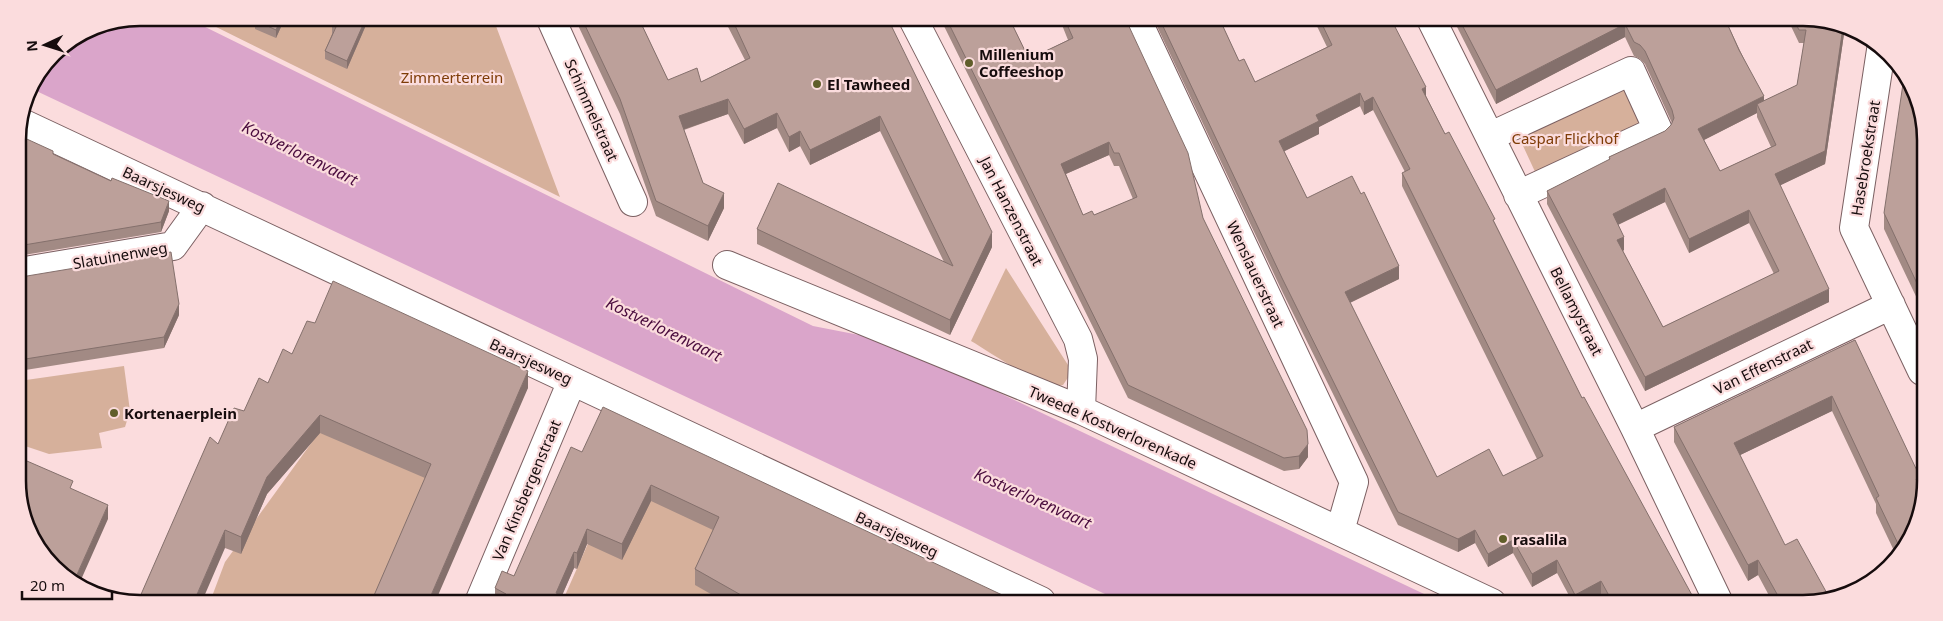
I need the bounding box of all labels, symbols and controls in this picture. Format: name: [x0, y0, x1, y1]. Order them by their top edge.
north arrow: [20, 20, 70, 70]
text: N: [22, 40, 41, 52]
place label: Millenium Coffeeshop: [979, 44, 1064, 81]
street label: Schimmelstraat: [561, 56, 624, 165]
marker: Millenium Coffeeshop: [963, 57, 975, 69]
park label: Zimmerterrein: [401, 67, 503, 87]
place label: El Tawheed: [827, 74, 910, 94]
marker: El Tawheed: [811, 78, 823, 90]
street label: Hasebroekstraat: [1846, 98, 1884, 217]
water label: Kostverlorenvaart: [239, 116, 362, 191]
park label: Caspar Flickhof: [1511, 128, 1619, 148]
street label: Jan Hanzenstraat: [975, 151, 1048, 270]
street label: Baarsjesweg: [119, 161, 209, 217]
street label: Wenslauerstraat: [1223, 217, 1290, 331]
street label: Slatuinenweg: [71, 237, 169, 273]
street label: Bellamystraat: [1546, 263, 1608, 359]
water label: Kostverlorenvaart: [603, 292, 726, 367]
street label: Baarsjesweg: [486, 333, 576, 389]
street label: Van Effenstraat: [1710, 333, 1816, 399]
street label: Tweede Kostverlorenkade: [1026, 381, 1200, 473]
place label: Kortenaerplein: [124, 403, 237, 423]
marker: Kortenaerplein: [108, 407, 120, 419]
street label: Van Kinsbergenstraat: [487, 416, 565, 564]
water label: Kostverlorenvaart: [971, 462, 1096, 534]
street label: Baarsjesweg: [852, 506, 942, 562]
place label: rasalila: [1513, 529, 1567, 549]
marker: rasalila: [1497, 533, 1509, 545]
scale bar: [22, 568, 112, 600]
text: 20 m: [30, 575, 65, 595]

